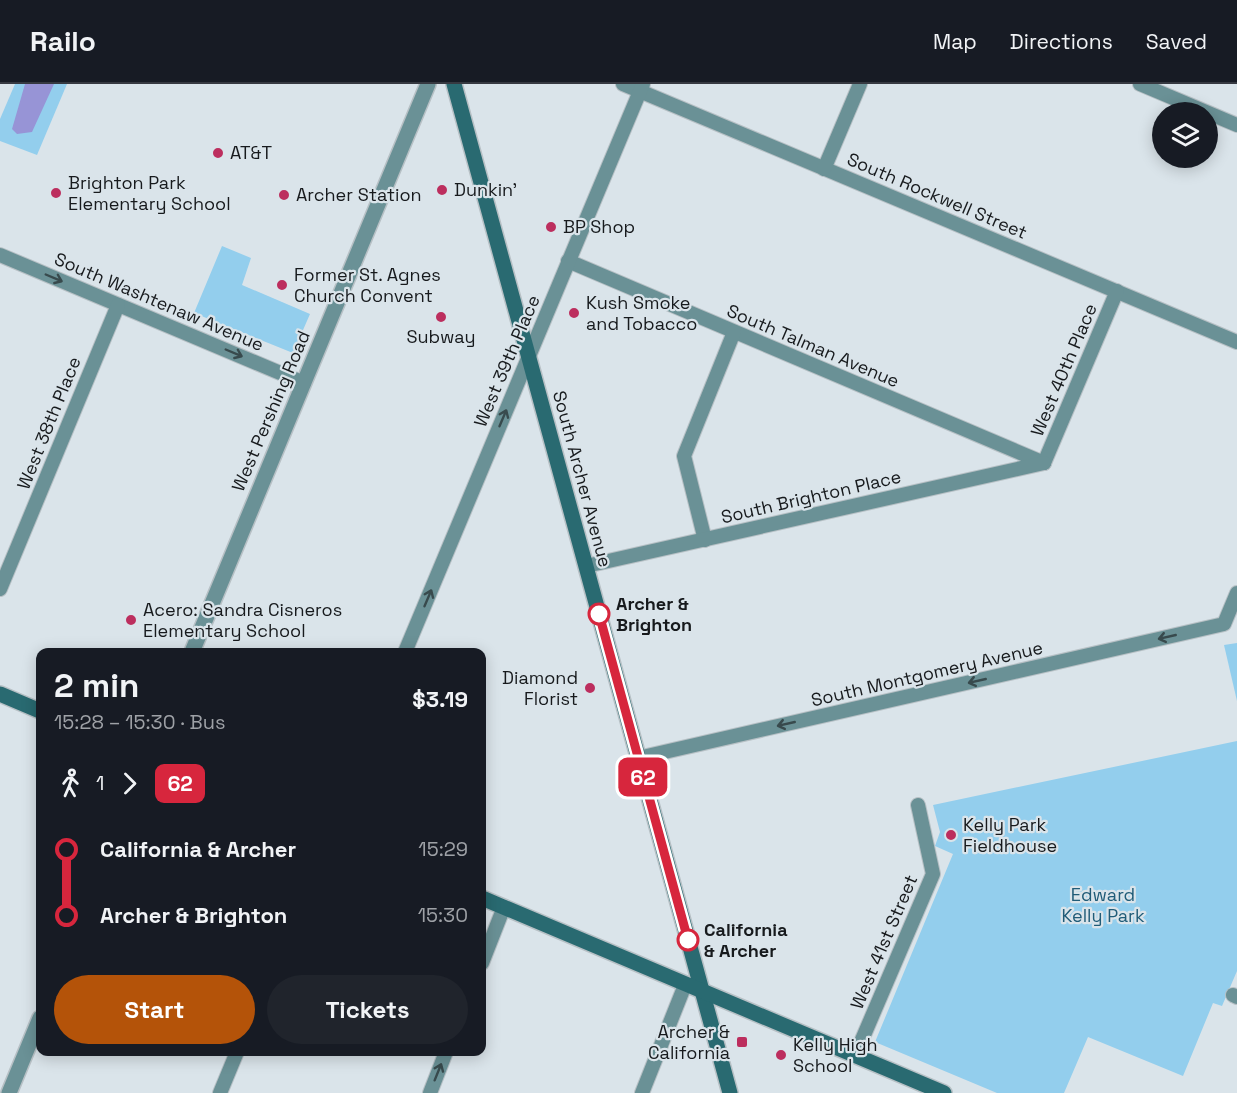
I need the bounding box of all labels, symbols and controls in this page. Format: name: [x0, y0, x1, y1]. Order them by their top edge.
text: Railo: [30, 23, 96, 59]
text: Map: [933, 28, 977, 55]
text: Directions: [1010, 28, 1113, 55]
text: Saved: [1146, 28, 1207, 55]
map controls: [1152, 102, 1218, 168]
button: layers: [1152, 102, 1218, 168]
place label: AT&T: [230, 141, 272, 164]
marker: AT&T: [211, 146, 225, 160]
street label: South Rockwell Street: [844, 147, 1031, 244]
place label: Brighton Park Elementary School: [68, 171, 231, 215]
place label: Dunkin': [454, 178, 517, 201]
place label: Archer Station: [296, 183, 422, 206]
marker: Dunkin': [435, 183, 449, 197]
marker: Brighton Park Elementary School: [49, 186, 63, 200]
marker: Archer Station: [277, 188, 291, 202]
place label: BP Shop: [563, 215, 635, 238]
marker: BP Shop: [544, 220, 558, 234]
street label: South Washtenaw Avenue: [51, 247, 267, 356]
place label: Former St. Agnes Church Convent: [294, 263, 441, 307]
one-way arrow: [44, 273, 63, 284]
marker: Former St. Agnes Church Convent: [275, 278, 289, 292]
street label: West 39th Place: [468, 291, 545, 430]
place label: Kush Smoke and Tobacco: [586, 291, 697, 335]
street label: South Talman Avenue: [723, 299, 903, 392]
street label: West 40th Place: [1025, 300, 1102, 440]
marker: Kush Smoke and Tobacco: [567, 306, 581, 320]
marker: Subway: [434, 310, 448, 324]
place label: Subway: [407, 325, 475, 348]
street label: West Pershing Road: [226, 327, 315, 495]
one-way arrow: [224, 348, 242, 359]
street label: West 38th Place: [11, 353, 86, 493]
street label: South Archer Avenue: [548, 388, 617, 570]
one-way arrow: [498, 410, 509, 428]
street label: South Brighton Place: [719, 465, 903, 528]
one-way arrow: [423, 590, 434, 608]
place label: Archer & Brighton: [616, 592, 692, 636]
place label: Acero: Sandra Cisneros Elementary School: [143, 598, 342, 642]
marker: Archer & Brighton: [588, 603, 610, 625]
marker: Acero: Sandra Cisneros Elementary School: [124, 613, 138, 627]
one-way arrow: [1157, 632, 1177, 643]
street label: South Montgomery Avenue: [809, 636, 1045, 711]
text: 2 min: [54, 665, 139, 707]
place label: Diamond Florist: [502, 666, 578, 710]
one-way arrow: [967, 675, 986, 687]
marker: Diamond Florist: [583, 681, 597, 695]
text: $3.19: [412, 685, 468, 713]
text: 15:28 – 15:30 · Bus: [54, 709, 226, 735]
one-way arrow: [777, 719, 796, 731]
line badge: 62: [616, 758, 670, 796]
text: 62: [630, 764, 656, 791]
icon: walk: [54, 767, 87, 800]
icon: forward: [113, 767, 146, 800]
text: 1: [96, 770, 104, 796]
text: 62: [167, 770, 193, 797]
place label: Kelly Park Fieldhouse: [963, 813, 1057, 857]
marker: Kelly Park Fieldhouse: [944, 828, 958, 842]
text: California & Archer: [100, 835, 296, 863]
text: 15:29: [418, 836, 468, 862]
street label: West 41st Street: [845, 871, 922, 1013]
park label: Edward Kelly Park: [1061, 883, 1145, 927]
text: Archer & Brighton: [100, 901, 287, 929]
text: 15:30: [418, 902, 468, 928]
place label: California & Archer: [704, 918, 788, 962]
marker: California & Archer: [677, 929, 699, 951]
button: Start: [54, 975, 255, 1044]
button: Tickets: [267, 975, 468, 1044]
place label: Archer & California: [648, 1020, 730, 1064]
place label: Kelly High School: [793, 1033, 878, 1077]
marker: Archer & California: [735, 1035, 749, 1049]
marker: Kelly High School: [774, 1048, 788, 1062]
one-way arrow: [433, 1063, 444, 1082]

